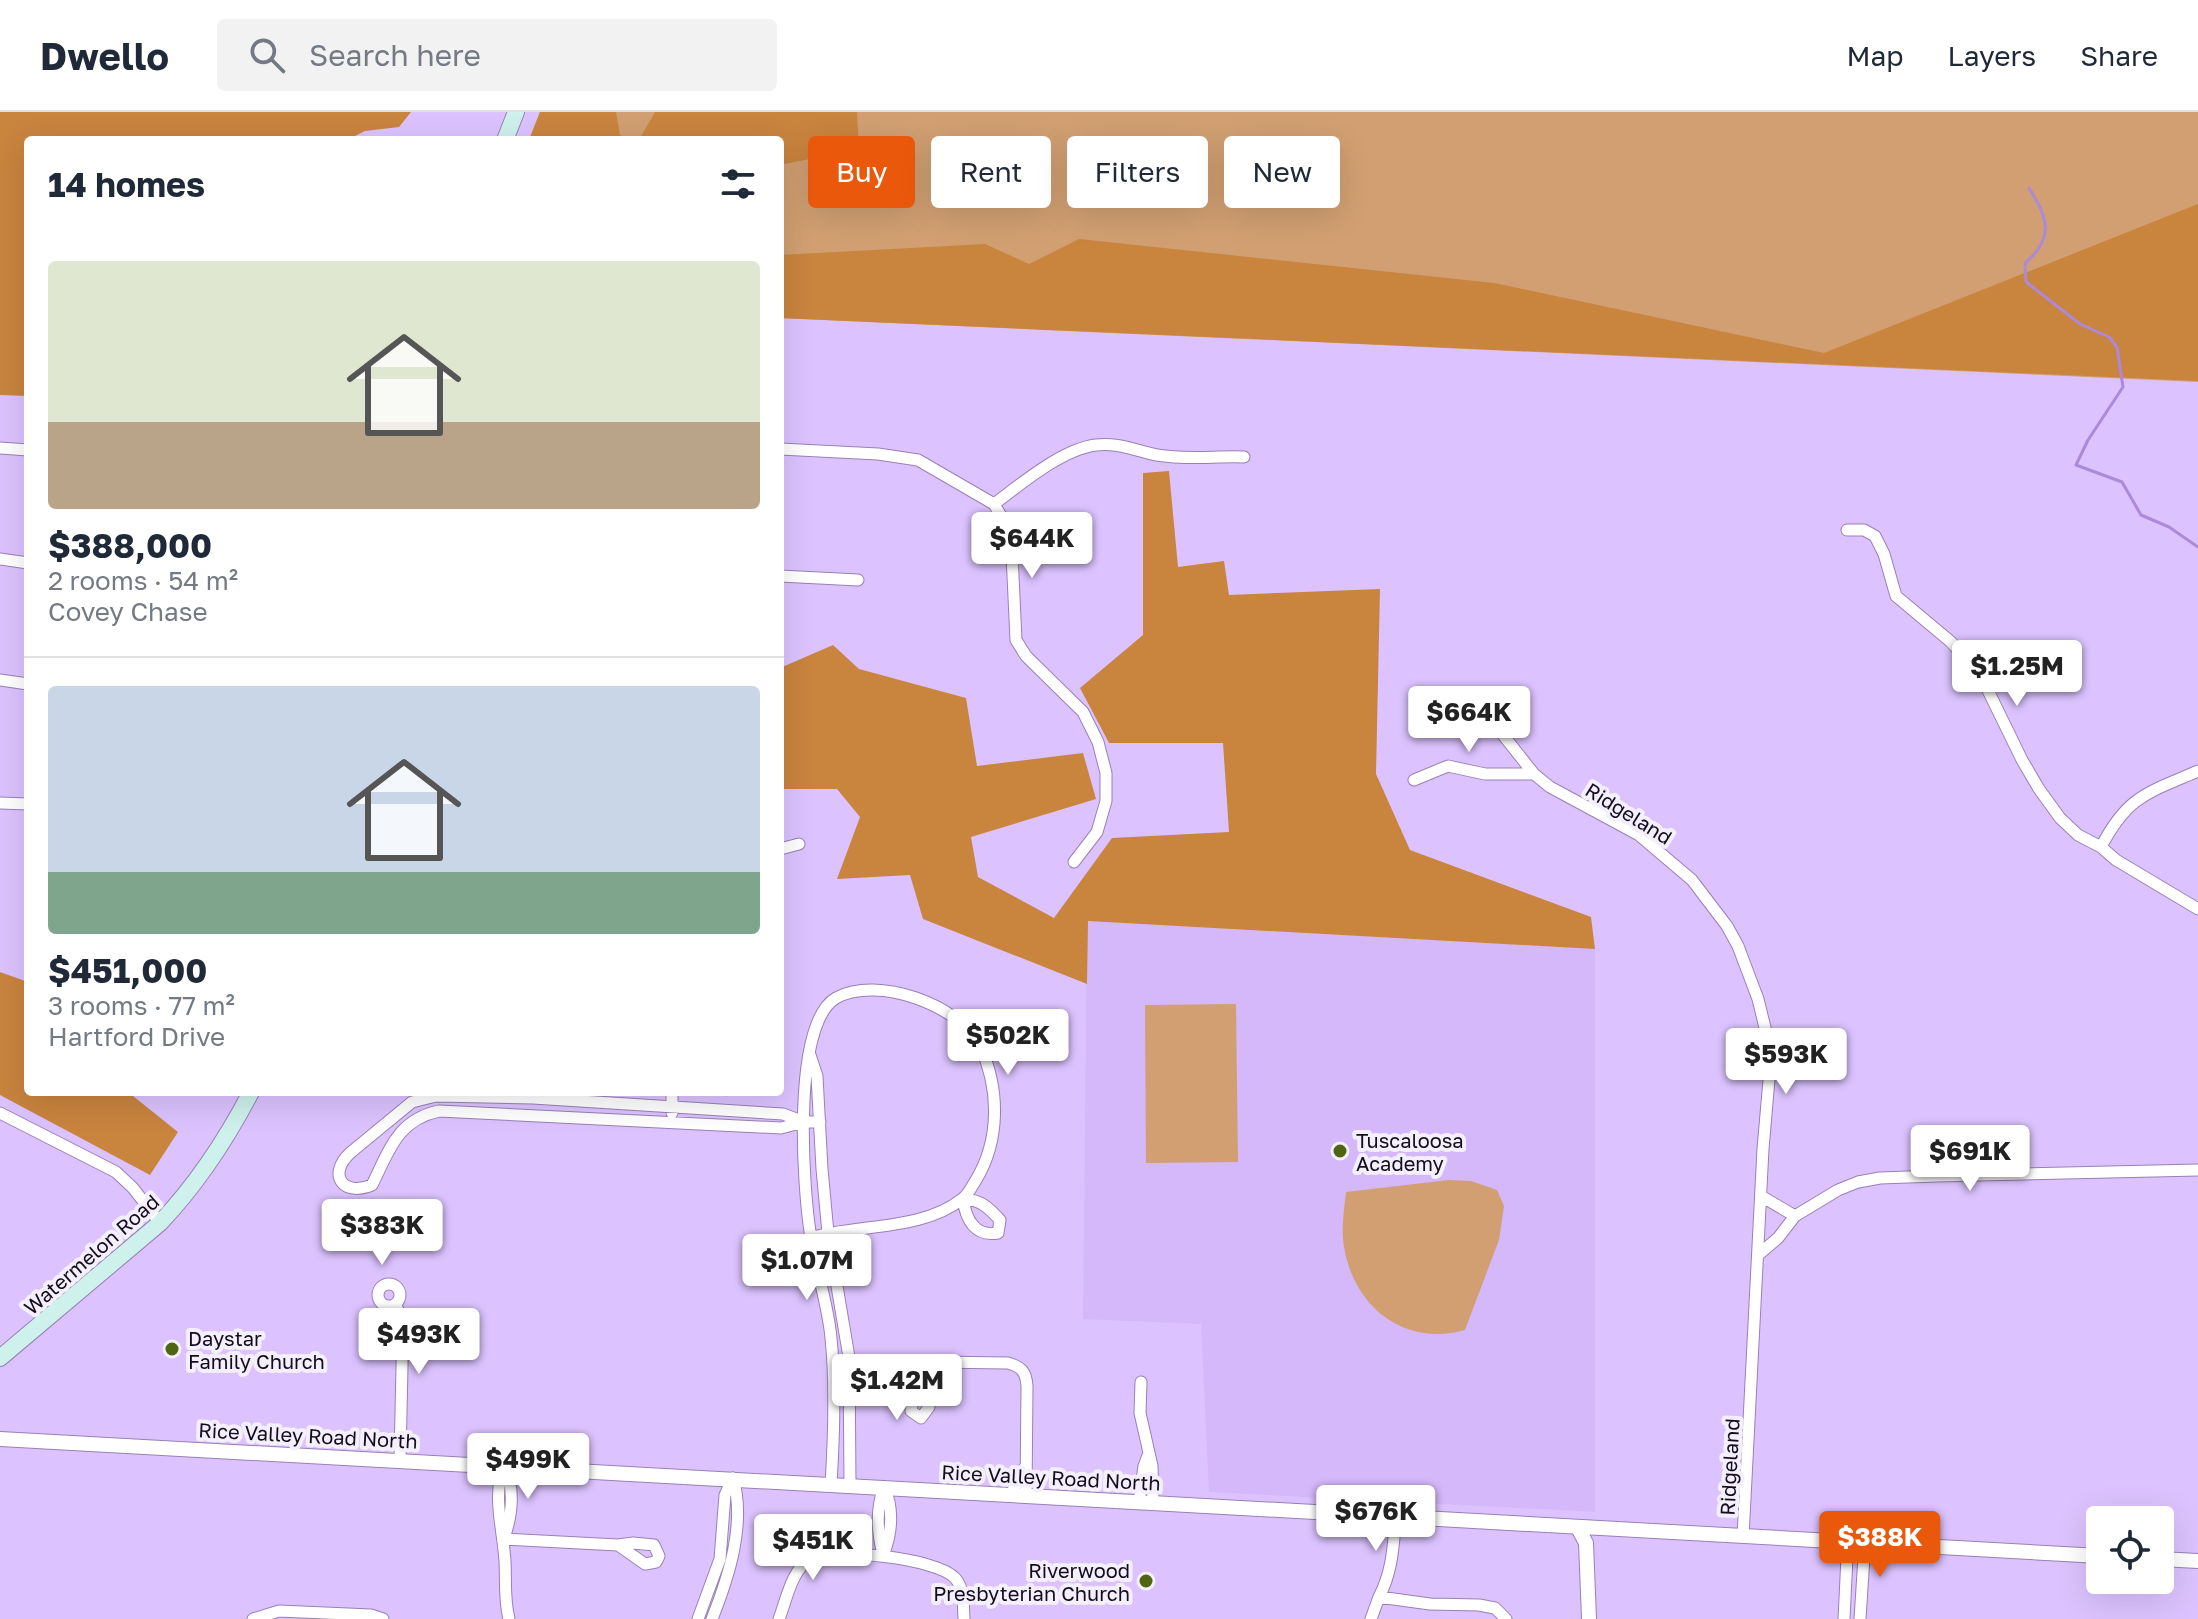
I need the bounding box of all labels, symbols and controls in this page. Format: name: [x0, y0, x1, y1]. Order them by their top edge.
search box: [217, 19, 777, 91]
text: Dwello: [40, 33, 169, 78]
icon: search: [245, 33, 289, 77]
text: Search here: [309, 37, 481, 73]
text: Map: [1846, 39, 1904, 72]
text: Layers: [1948, 39, 2036, 72]
text: Share: [2080, 39, 2158, 72]
chip: Buy: [808, 136, 915, 208]
chip: Rent: [931, 136, 1051, 208]
chip: Filters: [1067, 136, 1208, 208]
chip: New: [1224, 136, 1340, 208]
icon: filters: [716, 162, 760, 206]
text: 14 homes: [48, 164, 205, 204]
icon: home: [332, 313, 476, 457]
pin: $644K: [976, 512, 1088, 580]
text: $644K: [989, 522, 1075, 553]
text: $388,000: [48, 525, 212, 565]
text: 2 rooms · 54 m²: [48, 565, 238, 596]
text: Covey Chase: [48, 596, 208, 627]
pin: $1.25M: [1952, 640, 2082, 708]
text: $1.25M: [1970, 650, 2064, 681]
pin: $664K: [1413, 686, 1525, 754]
text: $664K: [1426, 696, 1512, 727]
icon: home: [332, 738, 476, 882]
street label: Ridgeland: [1581, 777, 1677, 849]
text: $451,000: [48, 950, 207, 990]
text: 3 rooms · 77 m²: [48, 990, 235, 1021]
pin: $502K: [952, 1009, 1064, 1077]
text: $502K: [966, 1019, 1050, 1050]
text: Hartford Drive: [48, 1021, 225, 1052]
pin: $593K: [1730, 1028, 1842, 1096]
text: $593K: [1744, 1038, 1828, 1069]
pin: $691K: [1914, 1125, 2026, 1193]
place label: Tuscaloosa Academy: [1356, 1128, 1464, 1175]
text: $691K: [1929, 1135, 2011, 1166]
marker: Tuscaloosa Academy: [1331, 1142, 1349, 1160]
street label: Watermelon Road: [19, 1189, 163, 1319]
pin: $383K: [326, 1199, 438, 1267]
text: $383K: [340, 1209, 424, 1240]
pin: $1.07M: [742, 1234, 872, 1302]
text: $1.07M: [760, 1244, 854, 1275]
pin: $493K: [363, 1308, 475, 1376]
text: $493K: [377, 1318, 461, 1349]
place label: Daystar Family Church: [188, 1326, 325, 1373]
marker: Daystar Family Church: [163, 1340, 181, 1358]
pin: $1.42M: [832, 1354, 962, 1422]
text: $1.42M: [850, 1364, 944, 1395]
street label: Rice Valley Road North: [198, 1417, 418, 1453]
street label: Ridgeland: [1714, 1418, 1744, 1516]
pin: $499K: [472, 1433, 584, 1501]
text: $499K: [485, 1443, 571, 1474]
street label: Rice Valley Road North: [941, 1459, 1161, 1495]
pin: $676K: [1320, 1485, 1432, 1553]
text: $676K: [1334, 1495, 1418, 1526]
map controls: [2086, 1506, 2174, 1594]
button: locate: [2086, 1506, 2174, 1594]
pin: $388K: [1824, 1511, 1936, 1579]
pin: $451K: [757, 1514, 869, 1582]
text: $388K: [1837, 1521, 1923, 1552]
text: $451K: [772, 1524, 854, 1555]
place label: Riverwood Presbyterian Church: [933, 1558, 1130, 1605]
marker: Riverwood Presbyterian Church: [1137, 1572, 1155, 1590]

